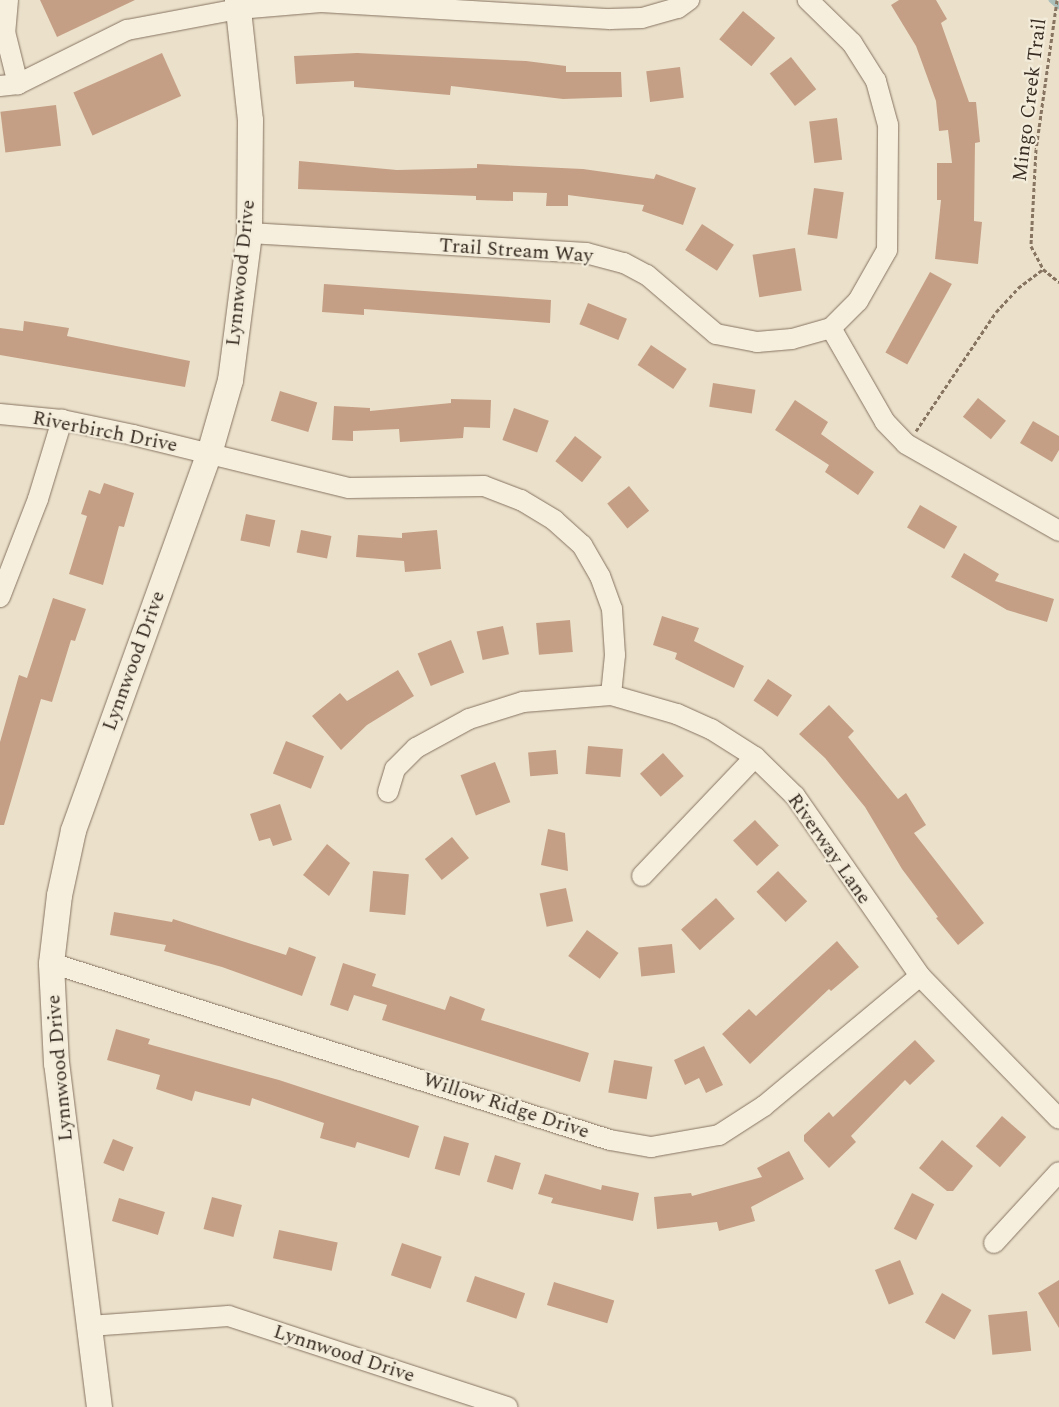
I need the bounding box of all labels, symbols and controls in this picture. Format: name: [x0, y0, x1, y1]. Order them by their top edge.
street label: Mingo Creek Trail: [1008, 17, 1052, 183]
street label: Lynnwood Drive: [221, 199, 261, 347]
street label: Trail Stream Way: [438, 234, 594, 268]
street label: Riverbirch Drive: [30, 406, 180, 458]
street label: Lynnwood Drive: [98, 588, 170, 734]
street label: Riverway Lane: [782, 789, 876, 909]
street label: Lynnwood Drive: [42, 994, 78, 1142]
street label: Willow Ridge Drive: [420, 1068, 592, 1144]
street label: Lynnwood Drive: [270, 1320, 418, 1388]

